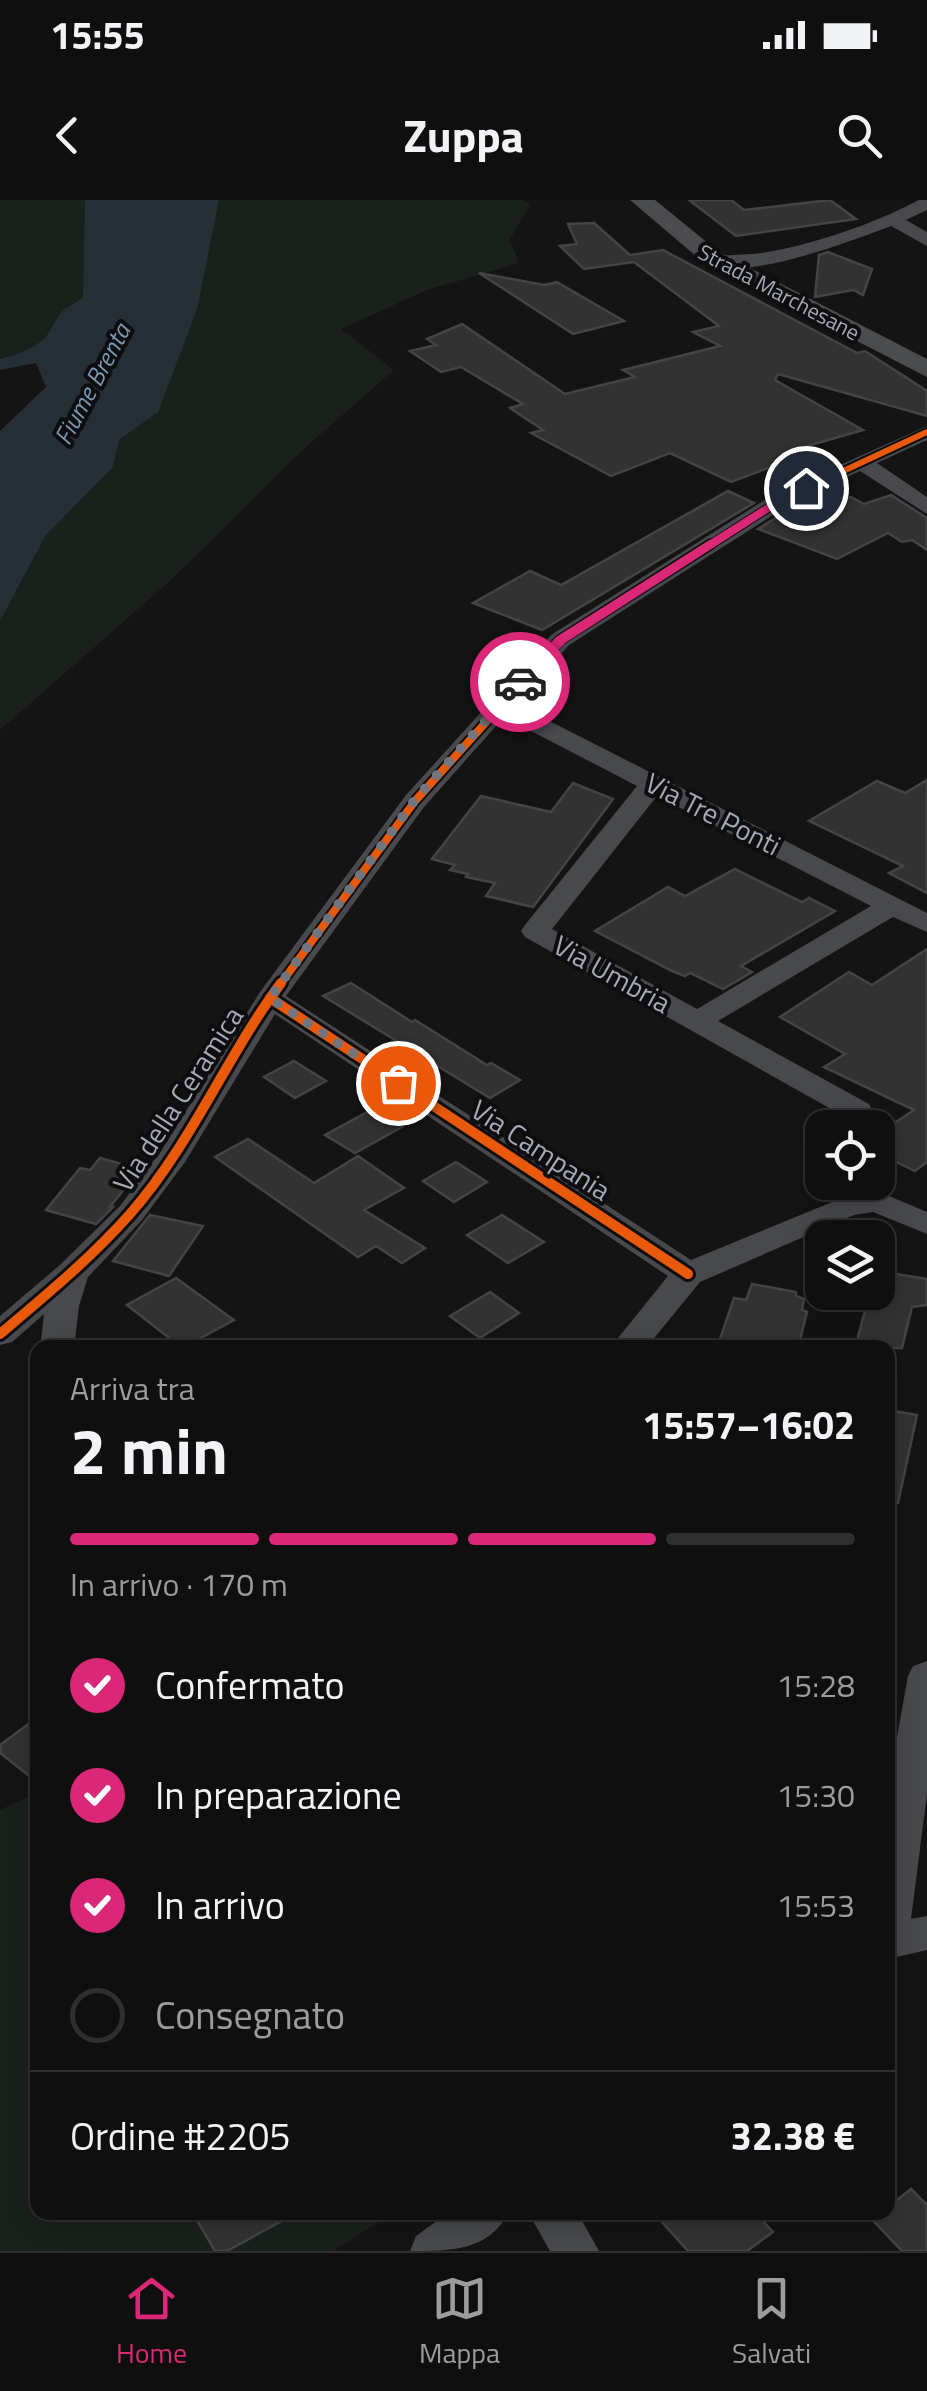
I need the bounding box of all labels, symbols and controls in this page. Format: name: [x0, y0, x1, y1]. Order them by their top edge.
text: 15:55: [50, 6, 145, 64]
text: Zuppa: [403, 101, 524, 169]
icon: back: [40, 108, 95, 163]
icon: search: [832, 108, 887, 163]
street label: Strada Marchesane: [692, 235, 866, 349]
water label: Fiume Brenta: [44, 315, 141, 451]
pin: [764, 446, 849, 531]
icon: home: [779, 461, 834, 516]
courier: [470, 632, 570, 732]
icon: car: [493, 655, 548, 710]
street label: Via Tre Ponti: [638, 761, 788, 866]
street label: Via Umbria: [546, 924, 679, 1024]
street label: Via della Ceramica: [101, 998, 254, 1200]
pin: [356, 1041, 441, 1126]
icon: bag: [371, 1056, 426, 1111]
street label: Via Campania: [463, 1088, 620, 1211]
map controls: [805, 1110, 895, 1310]
button: locate: [805, 1110, 895, 1200]
button: layers: [805, 1220, 895, 1310]
text: Arriva tra: [70, 1364, 195, 1412]
text: 15:57–16:02: [642, 1396, 855, 1454]
text: 2 min: [70, 1400, 228, 1499]
text: In arrivo · 170 m: [70, 1560, 288, 1608]
text: Confermato: [155, 1656, 345, 1714]
icon: check: [70, 1658, 125, 1713]
text: 15:28: [776, 1661, 855, 1709]
text: In preparazione: [155, 1766, 402, 1824]
icon: check: [70, 1768, 125, 1823]
text: 15:30: [776, 1771, 855, 1819]
text: In arrivo: [155, 1876, 285, 1934]
icon: check: [70, 1878, 125, 1933]
text: 15:53: [776, 1881, 855, 1929]
text: Consegnato: [155, 1986, 345, 2044]
text: Ordine #2205: [70, 2107, 291, 2165]
text: 32.38 €: [731, 2107, 855, 2165]
tab: Home: [116, 2271, 187, 2374]
tab: Mappa: [419, 2271, 500, 2374]
tab: Salvati: [732, 2271, 811, 2374]

